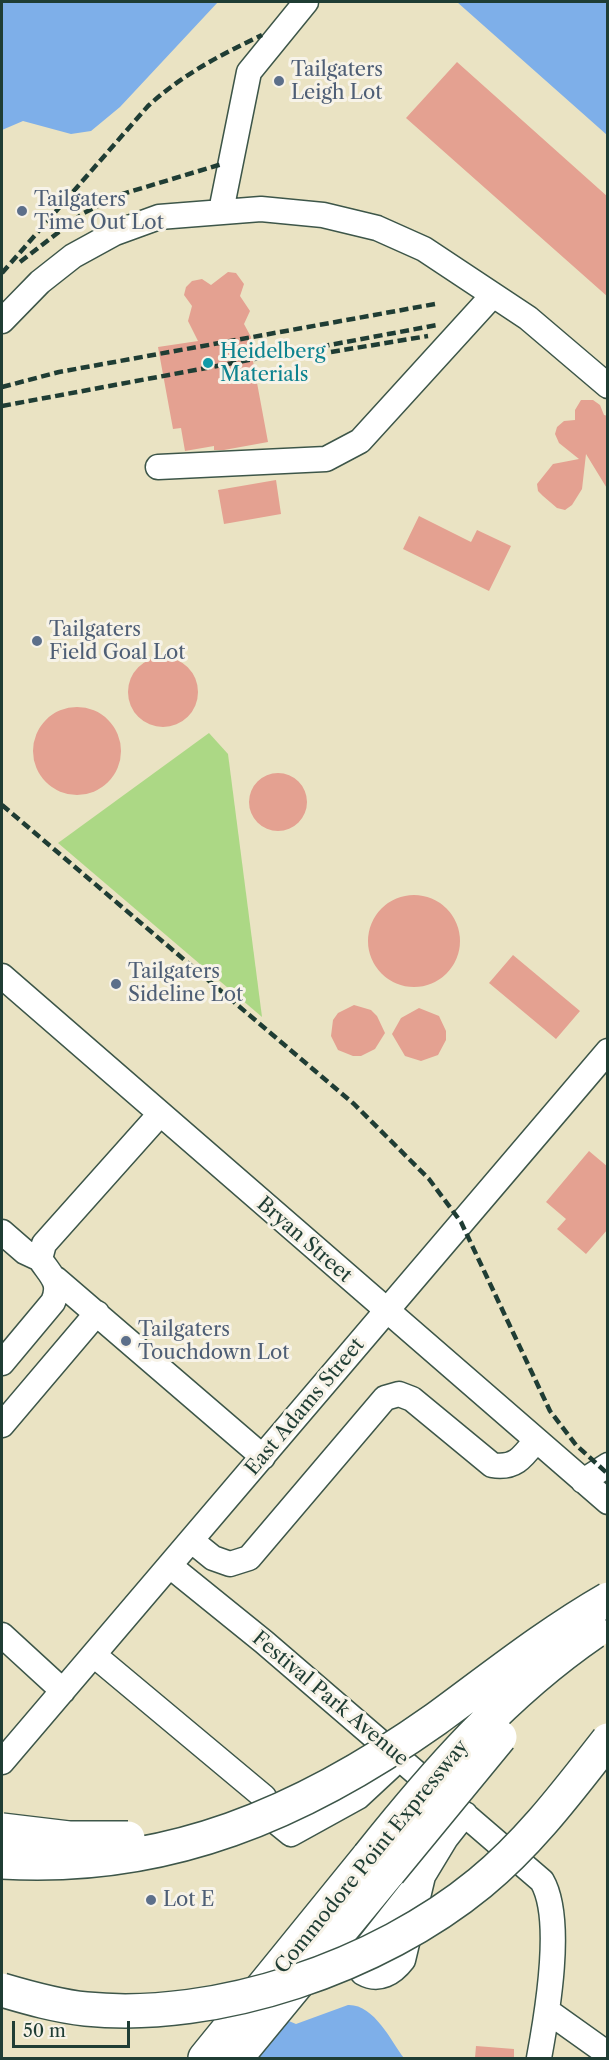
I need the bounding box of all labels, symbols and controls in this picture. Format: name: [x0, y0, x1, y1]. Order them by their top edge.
place label: Tailgaters Leigh Lot: [291, 58, 383, 105]
marker: Tailgaters Leigh Lot: [272, 74, 286, 88]
place label: Tailgaters Time Out Lot: [34, 188, 164, 235]
marker: Tailgaters Time Out Lot: [15, 204, 29, 218]
place label: Heidelberg Materials: [220, 340, 325, 387]
marker: Heidelberg Materials: [201, 356, 215, 370]
place label: Tailgaters Field Goal Lot: [49, 618, 185, 665]
marker: Tailgaters Field Goal Lot: [30, 634, 44, 648]
place label: Tailgaters Sideline Lot: [128, 960, 243, 1007]
marker: Tailgaters Sideline Lot: [109, 977, 123, 991]
street label: Bryan Street: [252, 1192, 356, 1288]
place label: Tailgaters Touchdown Lot: [138, 1318, 289, 1365]
street label: East Adams Street: [241, 1333, 369, 1481]
marker: Tailgaters Touchdown Lot: [119, 1334, 133, 1348]
street label: Festival Park Avenue: [247, 1627, 413, 1771]
street label: Commodore Point Expressway: [270, 1735, 474, 1979]
place label: Lot E: [163, 1888, 215, 1912]
marker: Lot E: [144, 1893, 158, 1907]
scale bar: [15, 2009, 134, 2047]
text: 50 m: [23, 2020, 66, 2042]

